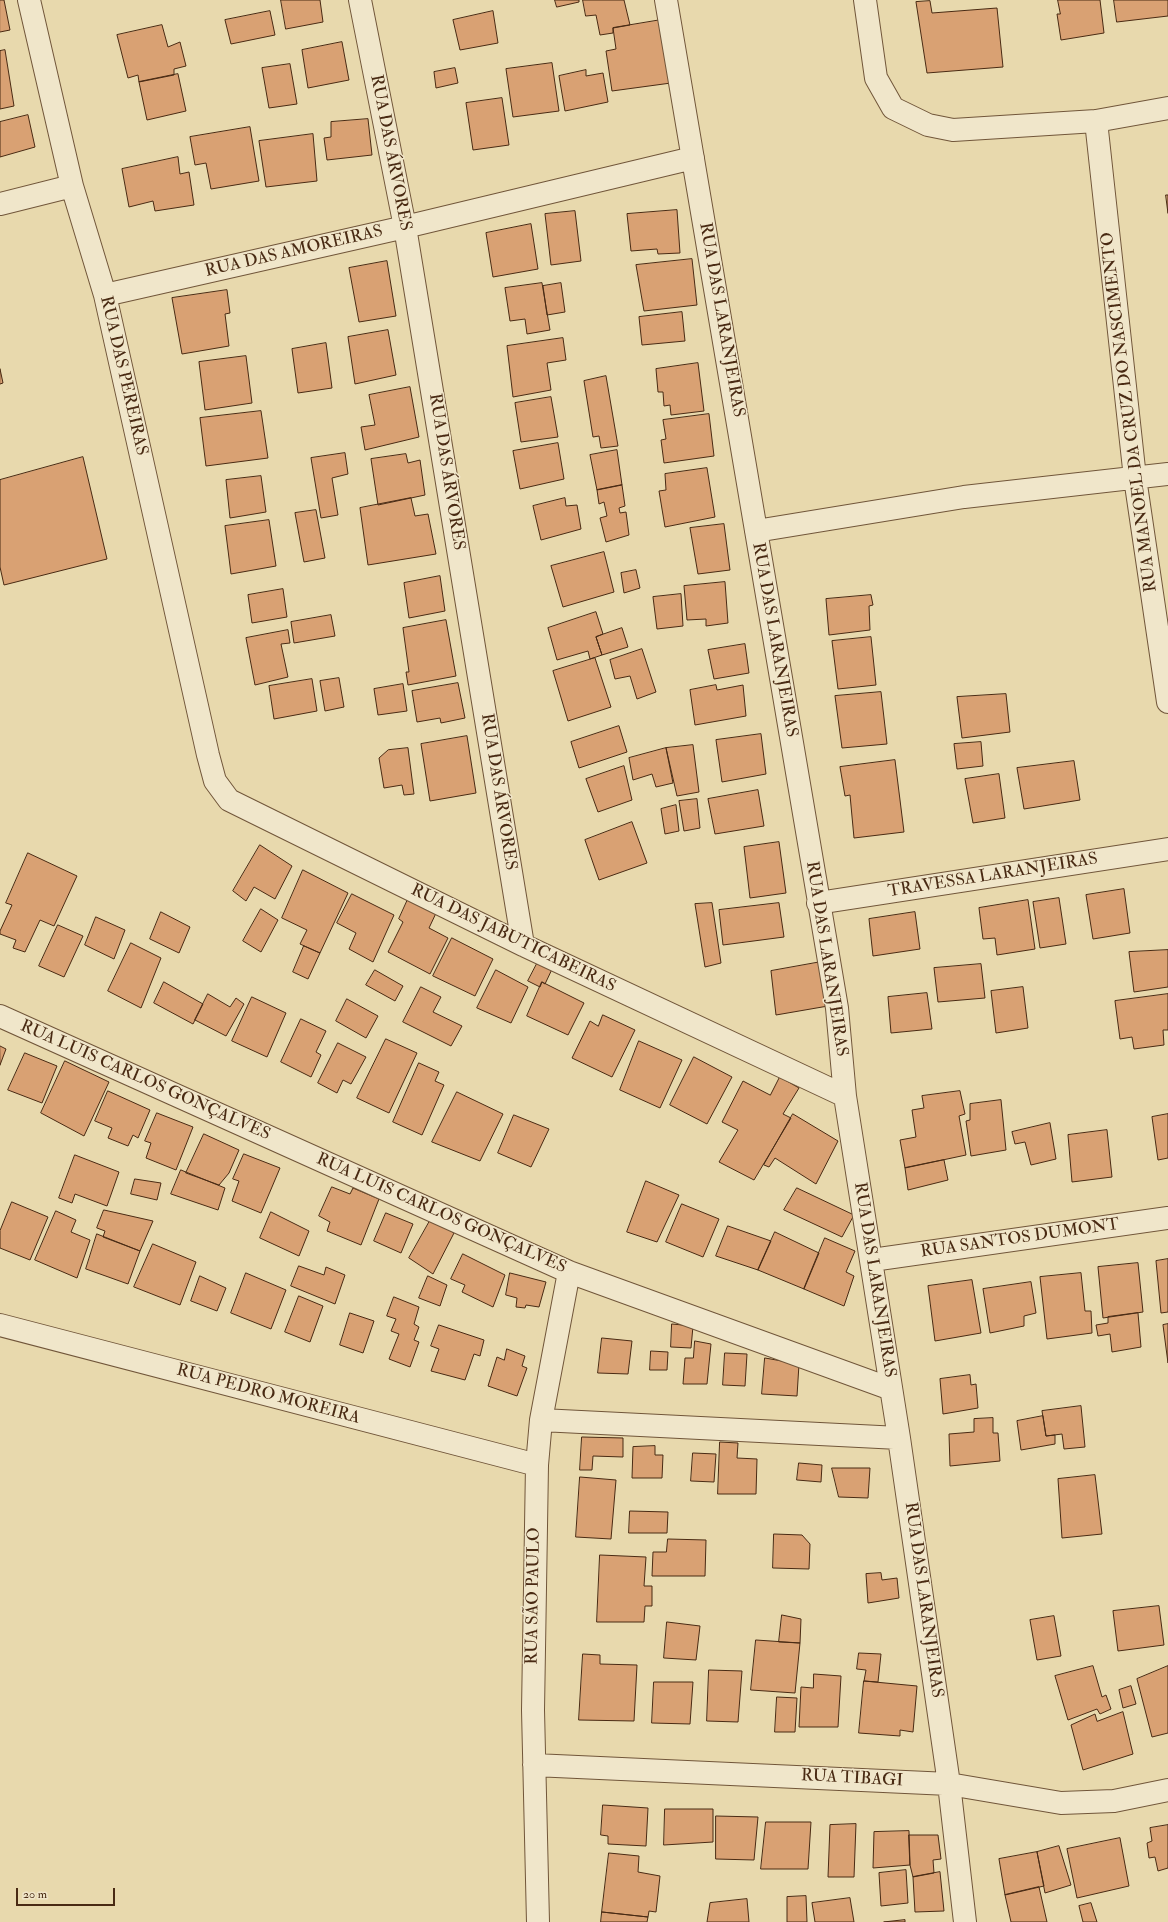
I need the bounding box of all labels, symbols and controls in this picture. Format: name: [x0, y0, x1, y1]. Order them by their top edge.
street label: RUA DAS ÁRVORES: [365, 73, 415, 233]
street label: RUA DAS LARANJEIRAS: [694, 221, 748, 419]
street label: RUA DAS AMOREIRAS: [203, 222, 385, 282]
street label: RUA MANOEL DA CRUZ DO NASCIMENTO: [1098, 231, 1162, 593]
street label: RUA DAS PEREIRAS: [95, 294, 151, 458]
street label: RUA DAS ÁRVORES: [424, 392, 468, 552]
street label: RUA DAS LARANJEIRAS: [747, 541, 801, 739]
street label: RUA DAS ÁRVORES: [476, 712, 520, 872]
street label: TRAVESSA LARANJEIRAS: [887, 849, 1099, 903]
street label: RUA DAS LARANJEIRAS: [800, 860, 852, 1058]
street label: RUA DAS JABUTICABEIRAS: [407, 880, 619, 998]
street label: RUA LUIS CARLOS GONÇALVES: [17, 1016, 273, 1146]
street label: RUA LUIS CARLOS GONÇALVES: [313, 1149, 569, 1279]
street label: RUA DAS LARANJEIRAS: [848, 1181, 900, 1379]
street label: RUA SANTOS DUMONT: [919, 1215, 1121, 1263]
street label: RUA PEDRO MOREIRA: [174, 1361, 362, 1429]
street label: RUA DAS LARANJEIRAS: [899, 1501, 947, 1699]
street label: RUA SÃO PAULO: [523, 1527, 545, 1665]
street label: RUA TIBAGI: [800, 1766, 904, 1792]
scale bar: [18, 1880, 117, 1906]
text: 20 m: [23, 1887, 47, 1902]

